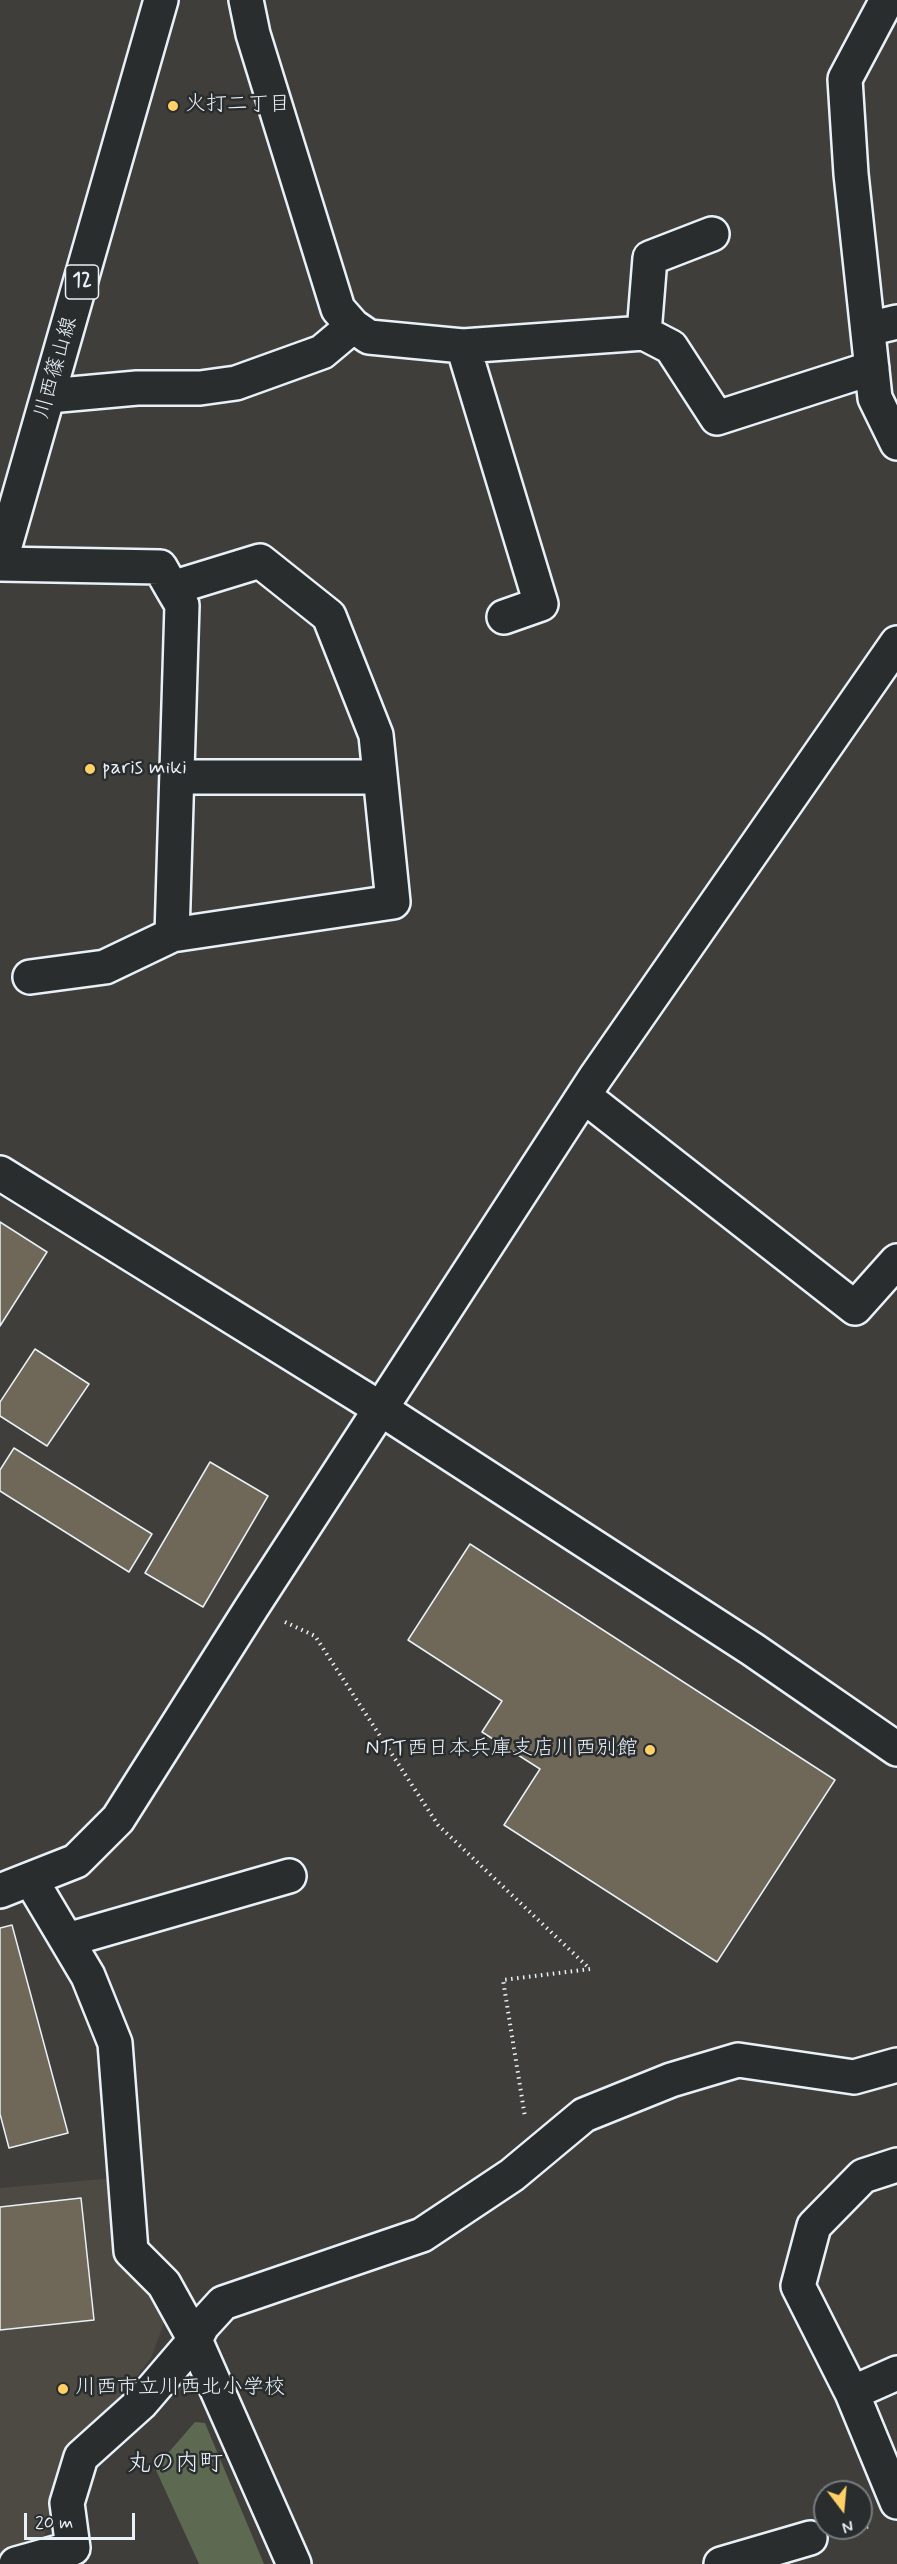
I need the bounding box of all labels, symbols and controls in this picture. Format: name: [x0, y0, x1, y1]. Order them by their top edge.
place label: 火打二丁目: [185, 93, 290, 119]
marker: 火打二丁目: [166, 99, 180, 113]
road number: 12: [66, 265, 98, 299]
street label: 川西篠山線: [30, 314, 84, 422]
place label: paris miki: [102, 756, 187, 782]
marker: paris miki: [83, 762, 97, 776]
place label: NTT西日本兵庫支店川西別館: [365, 1737, 638, 1763]
marker: NTT西日本兵庫支店川西別館: [643, 1743, 657, 1757]
place label: 川西市立川西北小学校: [75, 2376, 285, 2402]
marker: 川西市立川西北小学校: [56, 2382, 70, 2396]
district label: 丸の内町: [127, 2451, 223, 2479]
north arrow: [813, 2480, 873, 2540]
scale bar: [27, 2501, 138, 2539]
text: 20 m: [35, 2511, 73, 2535]
text: N: [840, 2514, 856, 2537]

